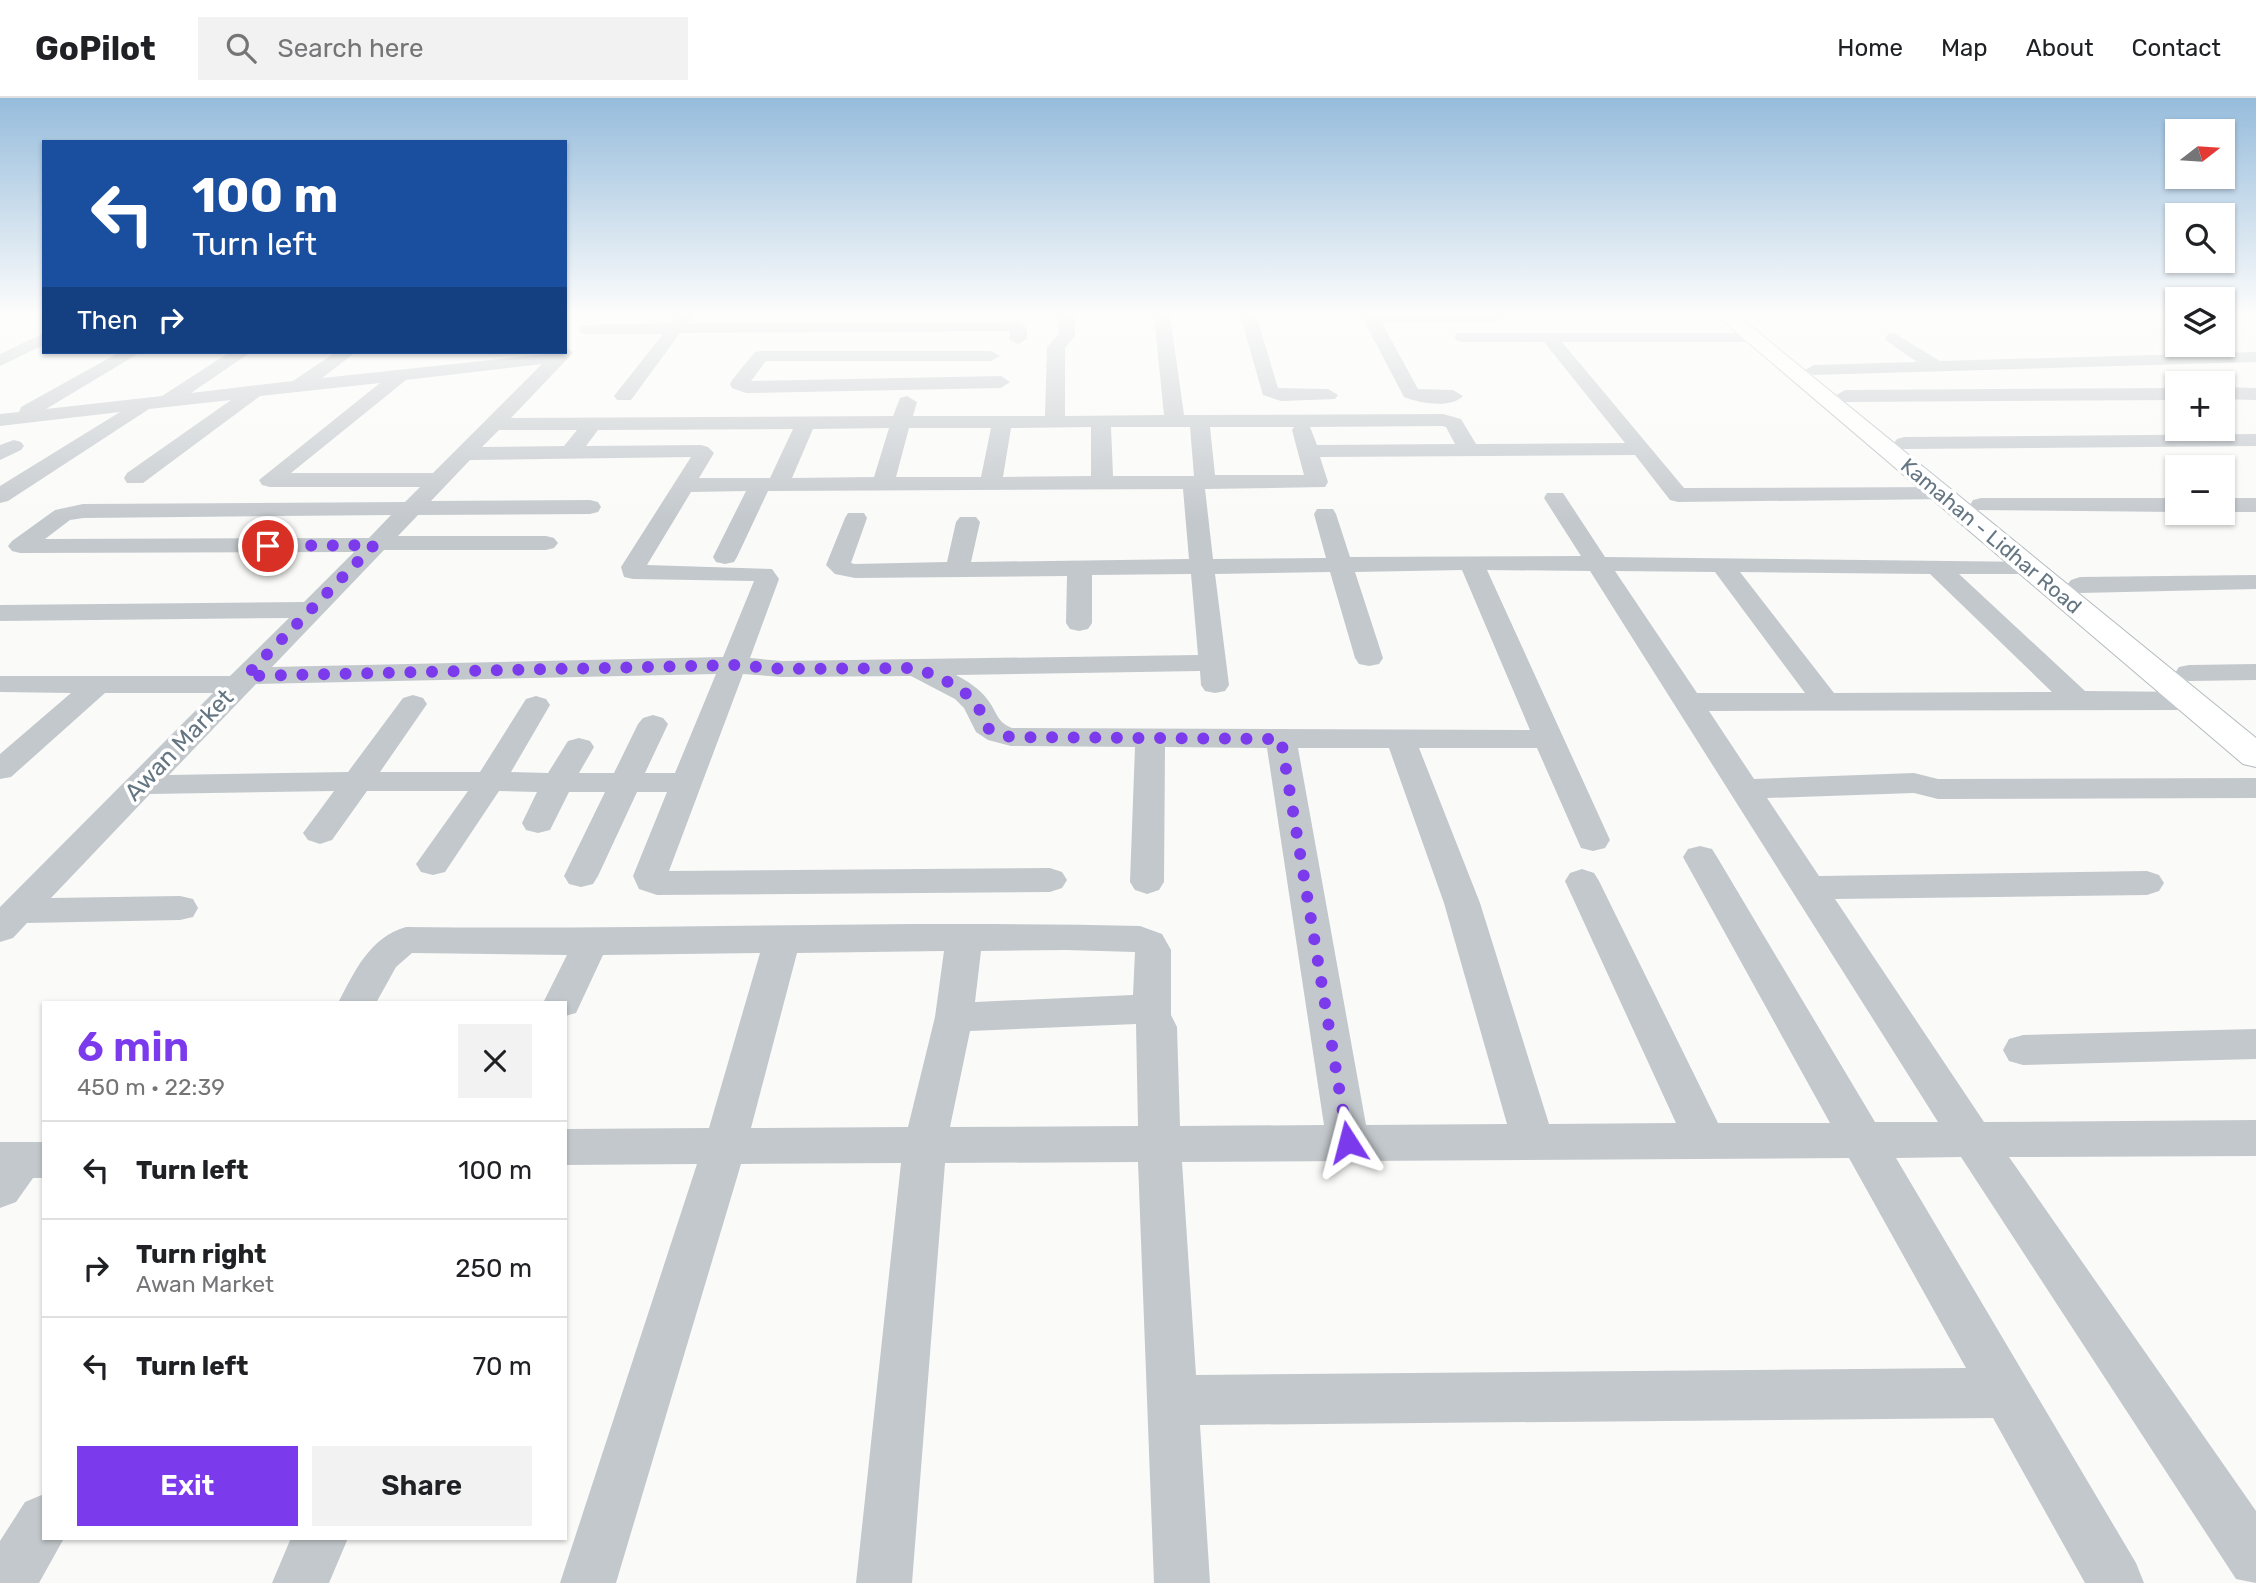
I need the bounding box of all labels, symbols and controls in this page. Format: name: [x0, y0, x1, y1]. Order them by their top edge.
search box: [198, 17, 688, 80]
text: GoPilot: [35, 29, 156, 68]
icon: search: [222, 29, 260, 67]
text: Search here: [278, 33, 423, 64]
text: Home: [1837, 34, 1903, 62]
text: Map: [1941, 34, 1988, 62]
text: About: [2026, 34, 2094, 62]
text: Contact: [2132, 34, 2221, 62]
north arrow: [2165, 119, 2235, 189]
map controls: [2165, 119, 2235, 525]
text: 100 m: [192, 166, 338, 224]
icon: left: [77, 168, 168, 259]
button: search: [2165, 203, 2235, 273]
text: Turn left: [192, 225, 317, 263]
button: layers: [2165, 287, 2235, 357]
icon: right: [152, 301, 190, 339]
text: Then: [77, 305, 138, 336]
button: +: [2165, 371, 2235, 441]
street label: Kamahan - Lidhar Road: [1896, 453, 2087, 619]
button: −: [2165, 455, 2235, 525]
pin: [238, 516, 298, 576]
icon: arrive: [249, 527, 287, 565]
street label: Awan Market: [119, 683, 239, 807]
text: 6 min: [77, 1022, 189, 1072]
button: close: [458, 1024, 532, 1098]
text: 450 m · 22:39: [77, 1073, 225, 1101]
position arrow: [1311, 1105, 1385, 1179]
icon: left: [77, 1151, 115, 1189]
text: Turn left: [136, 1155, 248, 1186]
text: 100 m: [458, 1155, 532, 1186]
text: Turn right: [136, 1239, 266, 1270]
icon: right: [77, 1249, 115, 1287]
text: 250 m: [455, 1253, 532, 1284]
text: Awan Market: [136, 1270, 274, 1298]
icon: left: [77, 1347, 115, 1385]
text: Turn left: [136, 1351, 248, 1382]
text: 70 m: [473, 1351, 532, 1382]
button: Exit: [77, 1446, 298, 1526]
button: Share: [312, 1446, 532, 1526]

